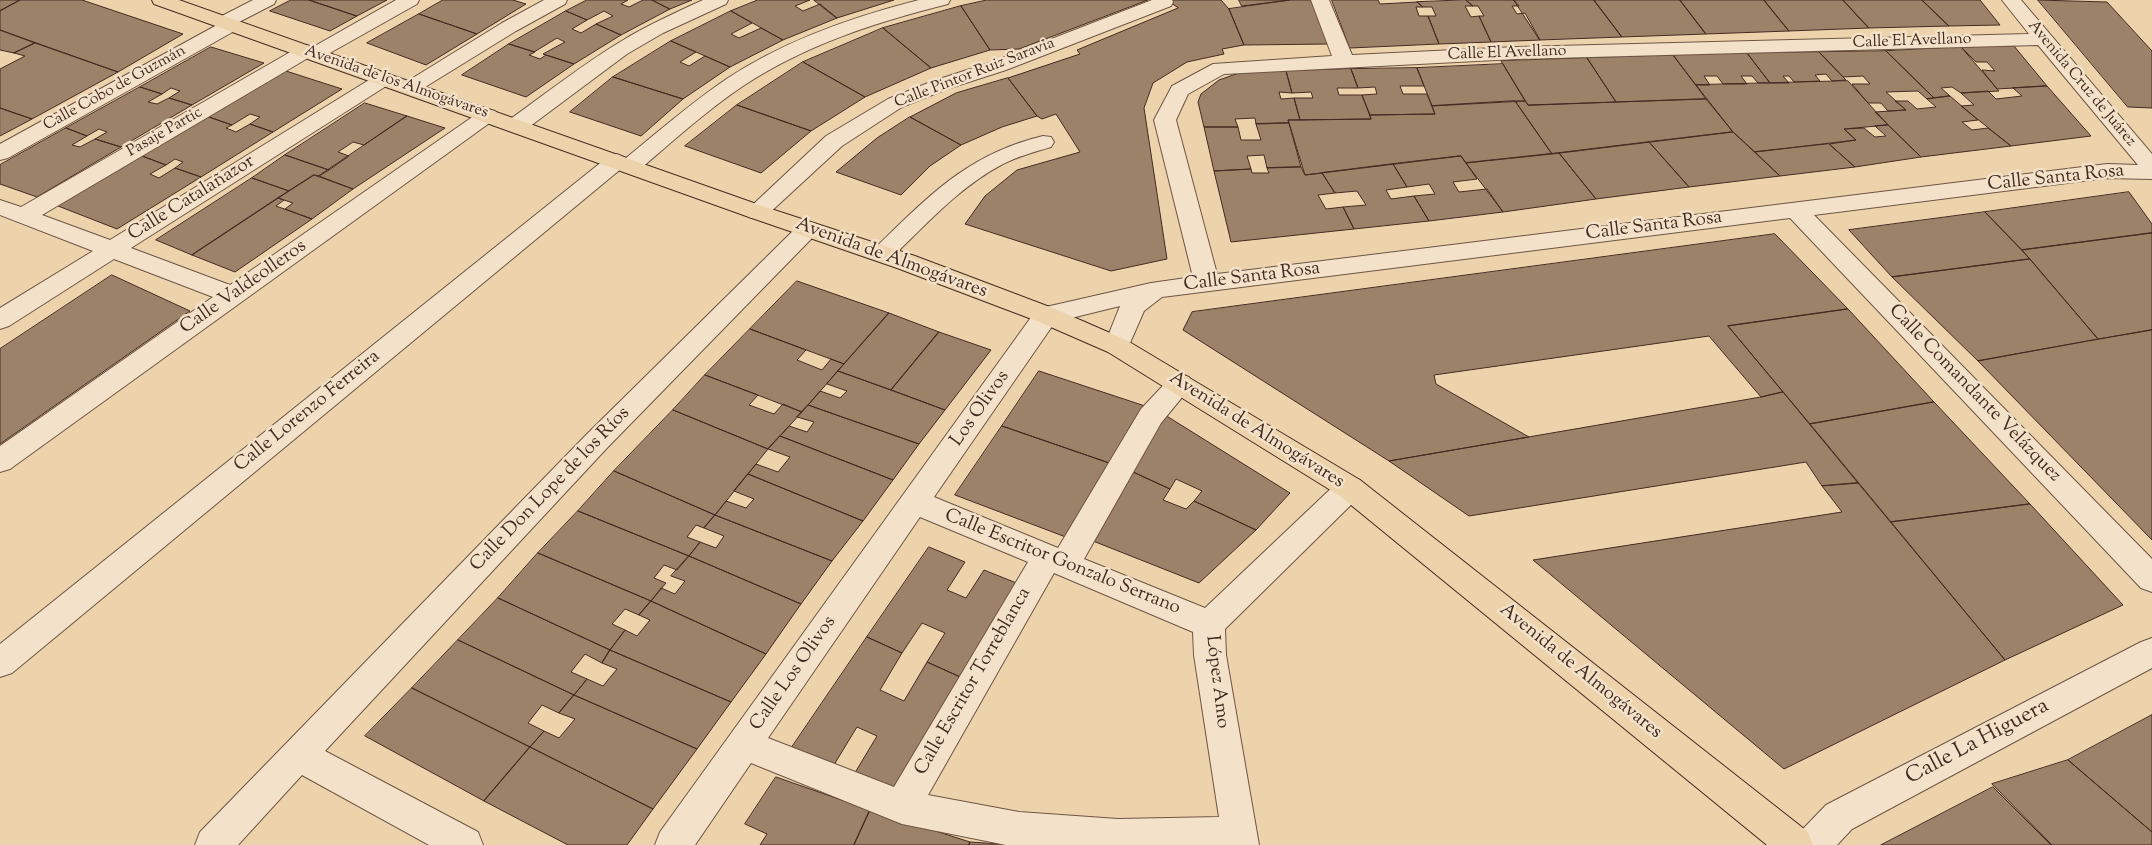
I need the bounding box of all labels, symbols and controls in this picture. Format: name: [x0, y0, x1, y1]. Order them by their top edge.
street label: Avenida Cruz de Juárez: [2023, 17, 2139, 151]
street label: Calle El Avellano: [1852, 30, 1972, 54]
street label: Calle Pintor Ruiz Saravia: [892, 35, 1058, 113]
street label: Calle Cobo de Guzmán: [40, 42, 190, 136]
street label: Avenida de los Almogávares: [302, 42, 490, 124]
street label: Calle El Avellano: [1447, 42, 1567, 66]
street label: Pasaje Partic: [124, 104, 206, 162]
street label: Calle Catalañazor: [125, 151, 259, 247]
street label: Calle Santa Rosa: [1987, 160, 2125, 198]
street label: Calle Santa Rosa: [1584, 207, 1724, 247]
street label: Avenida de Almogávares: [792, 214, 990, 304]
street label: Calle Valdeolleros: [176, 236, 312, 340]
street label: Calle Santa Rosa: [1182, 258, 1322, 298]
street label: Calle Comandante Velázquez: [1883, 300, 2065, 488]
street label: Calle Lorenzo Ferreira: [230, 346, 386, 478]
street label: Los Olivos: [947, 367, 1015, 451]
street label: Avenida de Almogávares: [1164, 368, 1348, 494]
street label: Calle Don Lope de los Ríos: [466, 403, 636, 577]
street label: Calle Escritor Gonzalo Serrano: [941, 505, 1183, 621]
street label: Calle Escritor Torreblanca: [911, 584, 1037, 780]
street label: Avenida de Almogávares: [1494, 599, 1666, 745]
street label: Calle Los Olivos: [746, 612, 842, 736]
street label: López Amo: [1199, 634, 1233, 730]
street label: Calle La Higuera: [1902, 694, 2054, 792]

